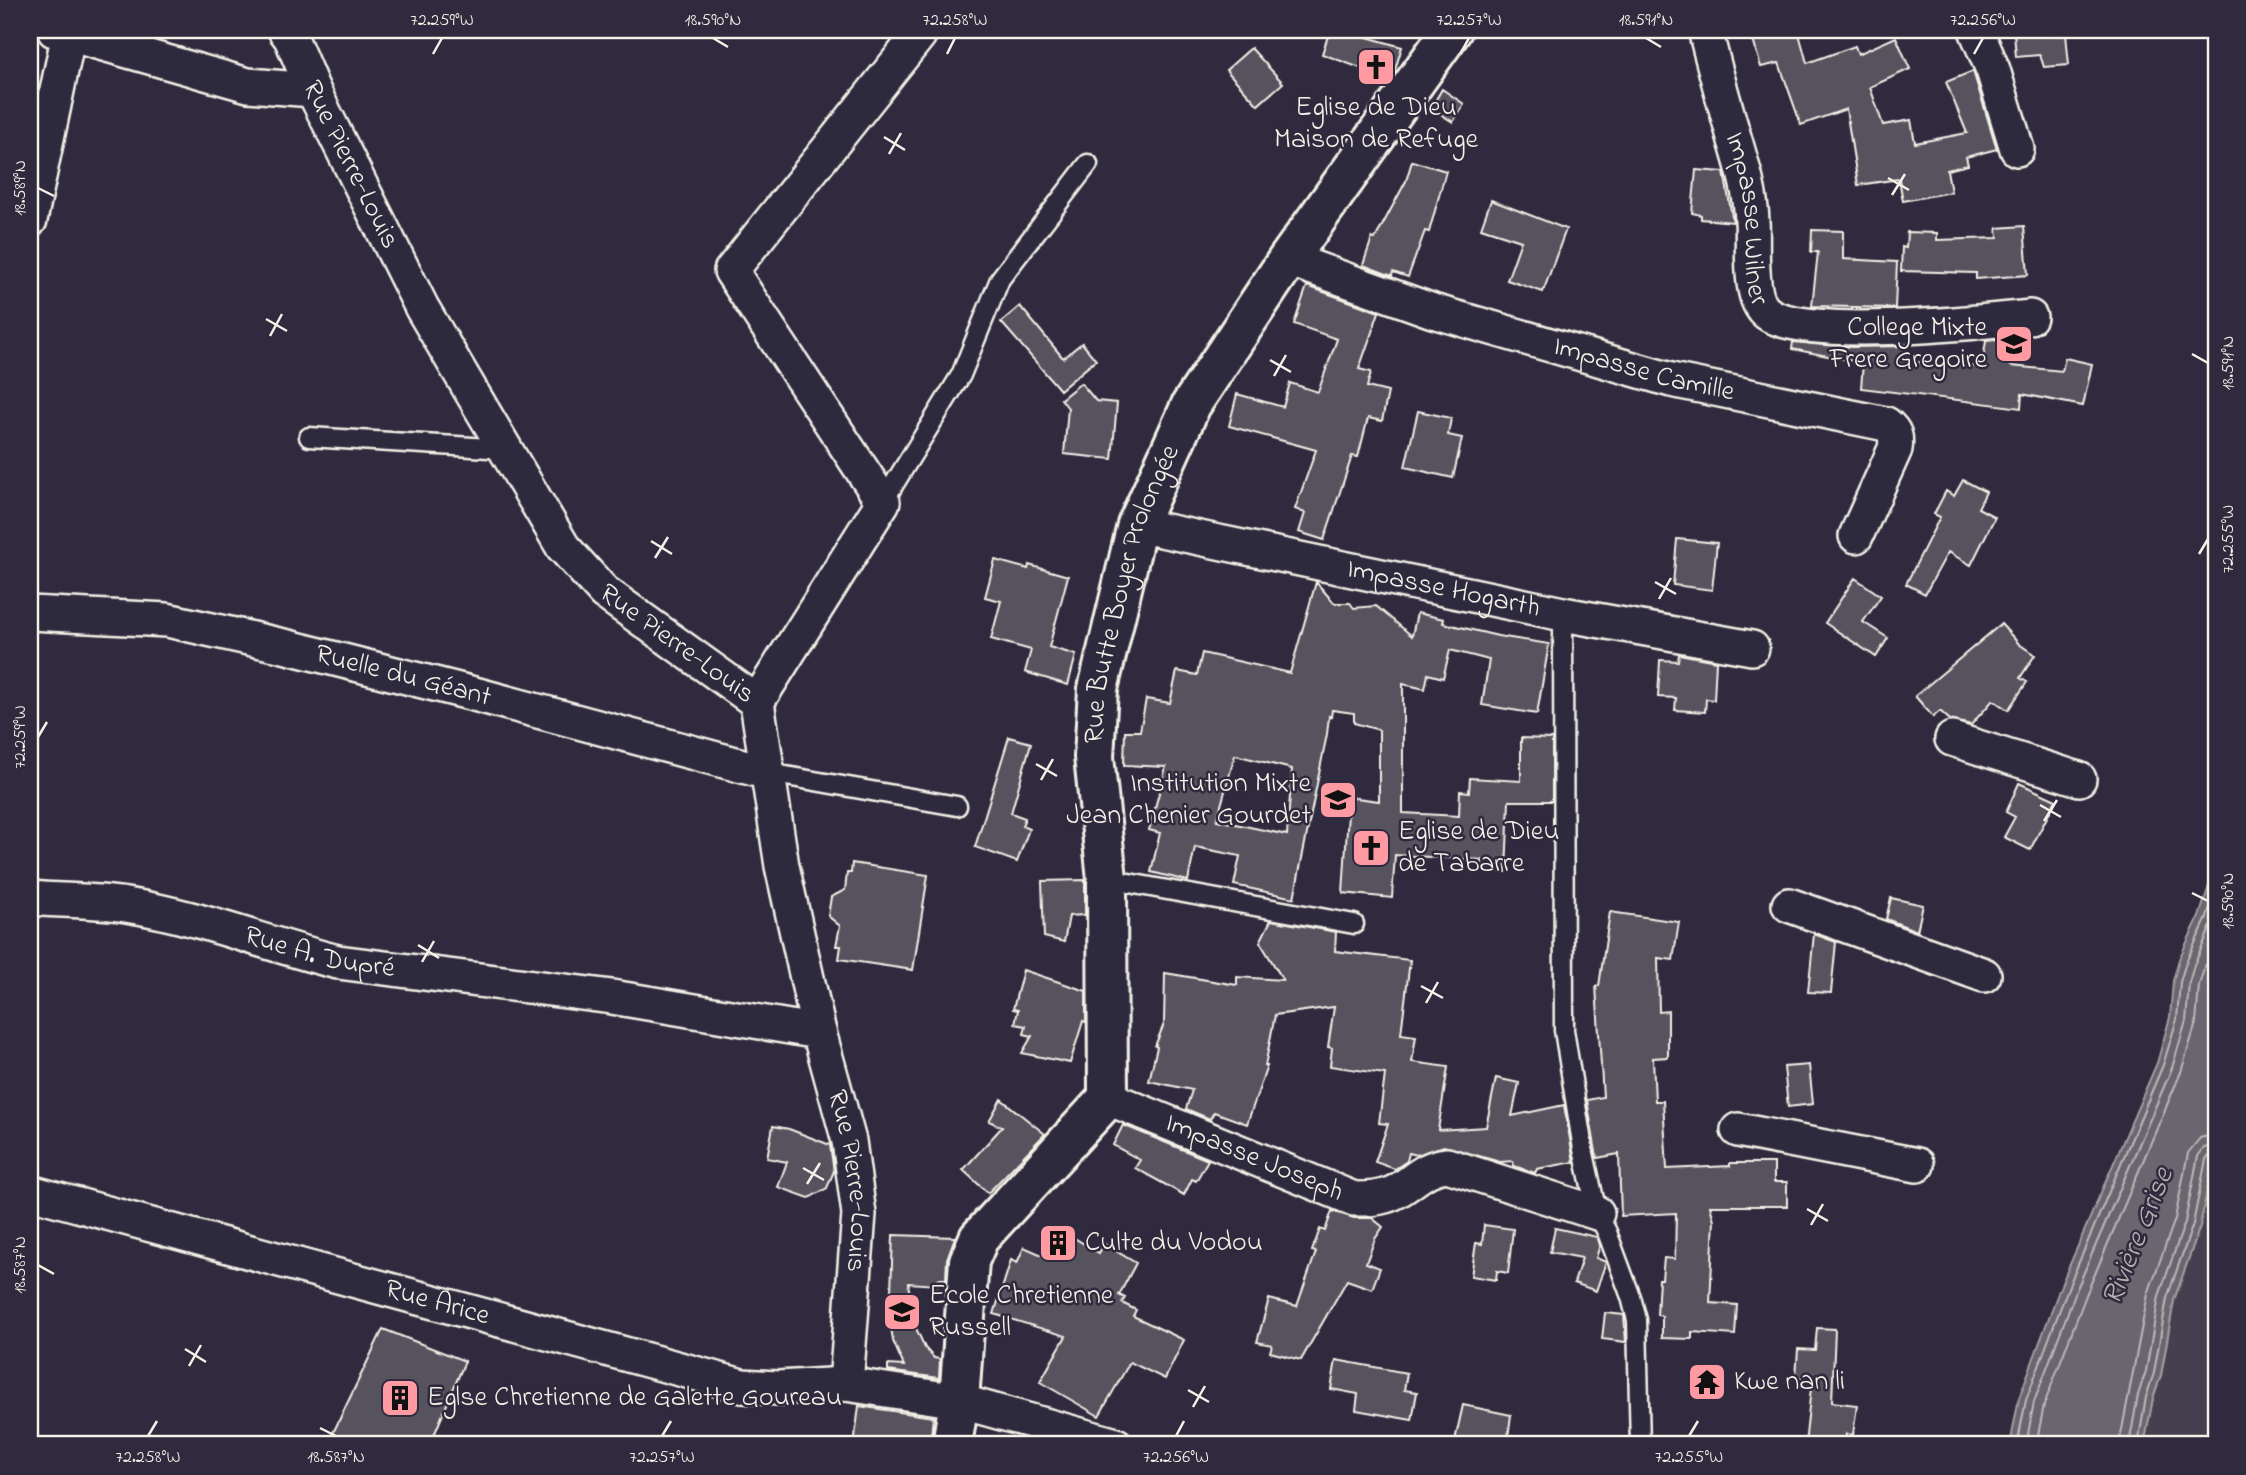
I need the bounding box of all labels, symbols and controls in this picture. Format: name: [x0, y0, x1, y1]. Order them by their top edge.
text: 72.259°W: [410, 8, 474, 34]
text: 18.590°N: [685, 8, 741, 34]
text: 72.258°W: [923, 8, 987, 34]
text: 72.257°W: [1436, 8, 1502, 34]
text: 18.591°N: [1619, 8, 1673, 34]
text: 72.256°W: [1950, 8, 2016, 34]
church icon: Eglise de Dieu Maison de Refuge: [1355, 46, 1397, 88]
street label: Rue Pierre-Louis: [291, 74, 410, 256]
place label: Eglise de Dieu Maison de Refuge: [1274, 88, 1479, 161]
street label: Impasse Wilner: [1713, 127, 1779, 313]
text: 18.589°N: [8, 160, 34, 216]
place label: College Mixte Frere Gregoire: [1828, 308, 1987, 381]
school or university icon: College Mixte Frere Gregoire: [1993, 323, 2035, 365]
street label: Impasse Camille: [1548, 326, 1738, 413]
text: 18.591°N: [2216, 336, 2242, 390]
street label: Rue Butte Boyer Prolongée: [1074, 438, 1191, 745]
text: 72.255°W: [2216, 505, 2242, 573]
street label: Impasse Hogarth: [1343, 549, 1544, 629]
street label: Rue Pierre-Louis: [590, 574, 763, 714]
street label: Ruelle du Géant: [311, 634, 496, 718]
text: 72.259°W: [8, 705, 34, 769]
place label: Institution Mixte Jean Chenier Gourdet: [1066, 764, 1311, 837]
school or university icon: Institution Mixte Jean Chenier Gourdet: [1317, 779, 1359, 821]
place label: Eglise de Dieu de Tabarre: [1398, 812, 1559, 885]
church icon: Eglise de Dieu de Tabarre: [1350, 827, 1392, 869]
text: 18.590°N: [2216, 873, 2242, 929]
street label: Rue A. Dupré: [239, 915, 398, 990]
street label: Rue Pierre-Louis: [815, 1086, 880, 1274]
street label: Impasse Joseph: [1159, 1103, 1350, 1213]
water label: Rivière Grise: [2091, 1160, 2187, 1312]
building icon: Culte du Vodou: [1037, 1222, 1079, 1264]
place label: Culte du Vodou: [1085, 1223, 1263, 1264]
text: 18.587°N: [8, 1236, 34, 1294]
street label: Rue Arice: [380, 1269, 495, 1337]
place label: Ecole Chretienne Russell: [929, 1276, 1114, 1349]
school or university icon: Ecole Chretienne Russell: [881, 1291, 923, 1333]
temple icon: Kwe nan li: [1686, 1361, 1728, 1403]
place label: Kwe nan li: [1734, 1362, 1845, 1403]
building icon: Eglse Chretienne de Galette Goureau: [379, 1377, 421, 1419]
place label: Eglse Chretienne de Galette Goureau: [427, 1378, 842, 1419]
text: 72.258°W: [116, 1445, 180, 1471]
text: 18.587°N: [307, 1445, 365, 1471]
text: 72.257°W: [629, 1445, 695, 1471]
text: 72.256°W: [1143, 1445, 1209, 1471]
text: 72.255°W: [1655, 1445, 1723, 1471]

